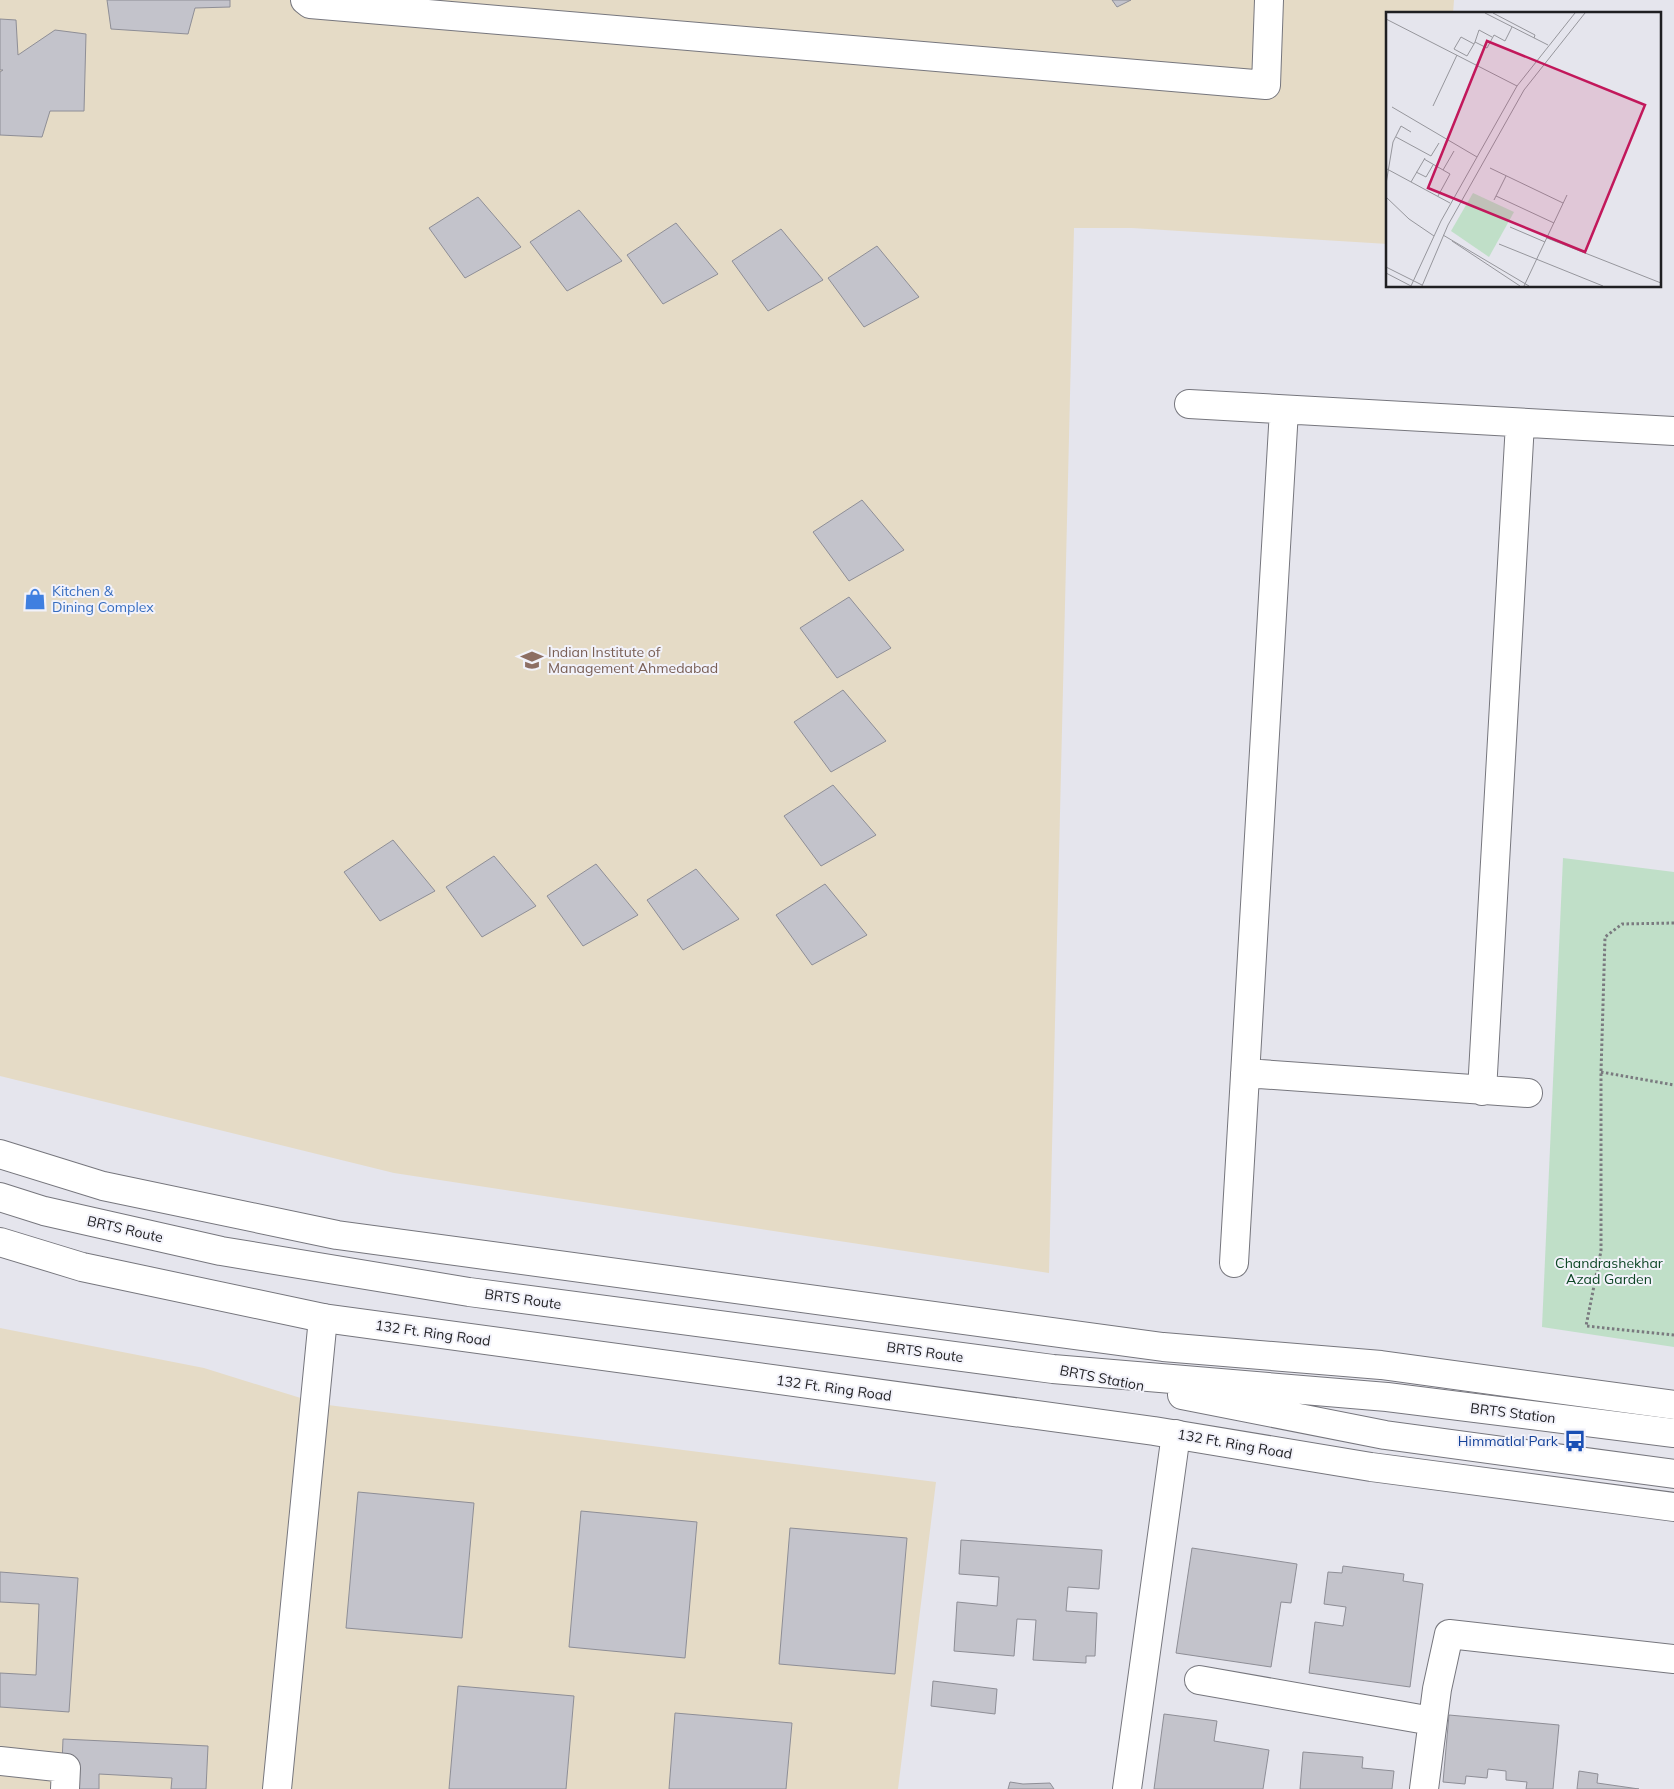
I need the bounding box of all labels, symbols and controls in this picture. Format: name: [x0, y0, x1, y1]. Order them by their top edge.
inset map: [1386, 12, 1662, 288]
place label: Kitchen & Dining Complex: [52, 582, 154, 616]
shop icon: Kitchen & Dining Complex: [22, 586, 48, 612]
place label: Indian Institute of Management Ahmedabad: [548, 643, 718, 677]
school or university icon: Indian Institute of Management Ahmedabad: [519, 647, 545, 673]
street label: BRTS Route: [85, 1212, 165, 1246]
park label: Chandrashekhar Azad Garden: [1555, 1254, 1664, 1288]
street label: BRTS Route: [483, 1285, 563, 1313]
street label: 132 Ft. Ring Road: [374, 1316, 492, 1350]
street label: BRTS Route: [885, 1338, 965, 1366]
street label: BRTS Station: [1058, 1361, 1146, 1395]
street label: 132 Ft. Ring Road: [775, 1371, 893, 1405]
street label: BRTS Station: [1469, 1399, 1557, 1427]
street label: 132 Ft. Ring Road: [1176, 1425, 1294, 1463]
bus stop icon: Himmatlal Park: [1562, 1428, 1588, 1454]
place label: Himmatlal Park: [1458, 1432, 1559, 1450]

